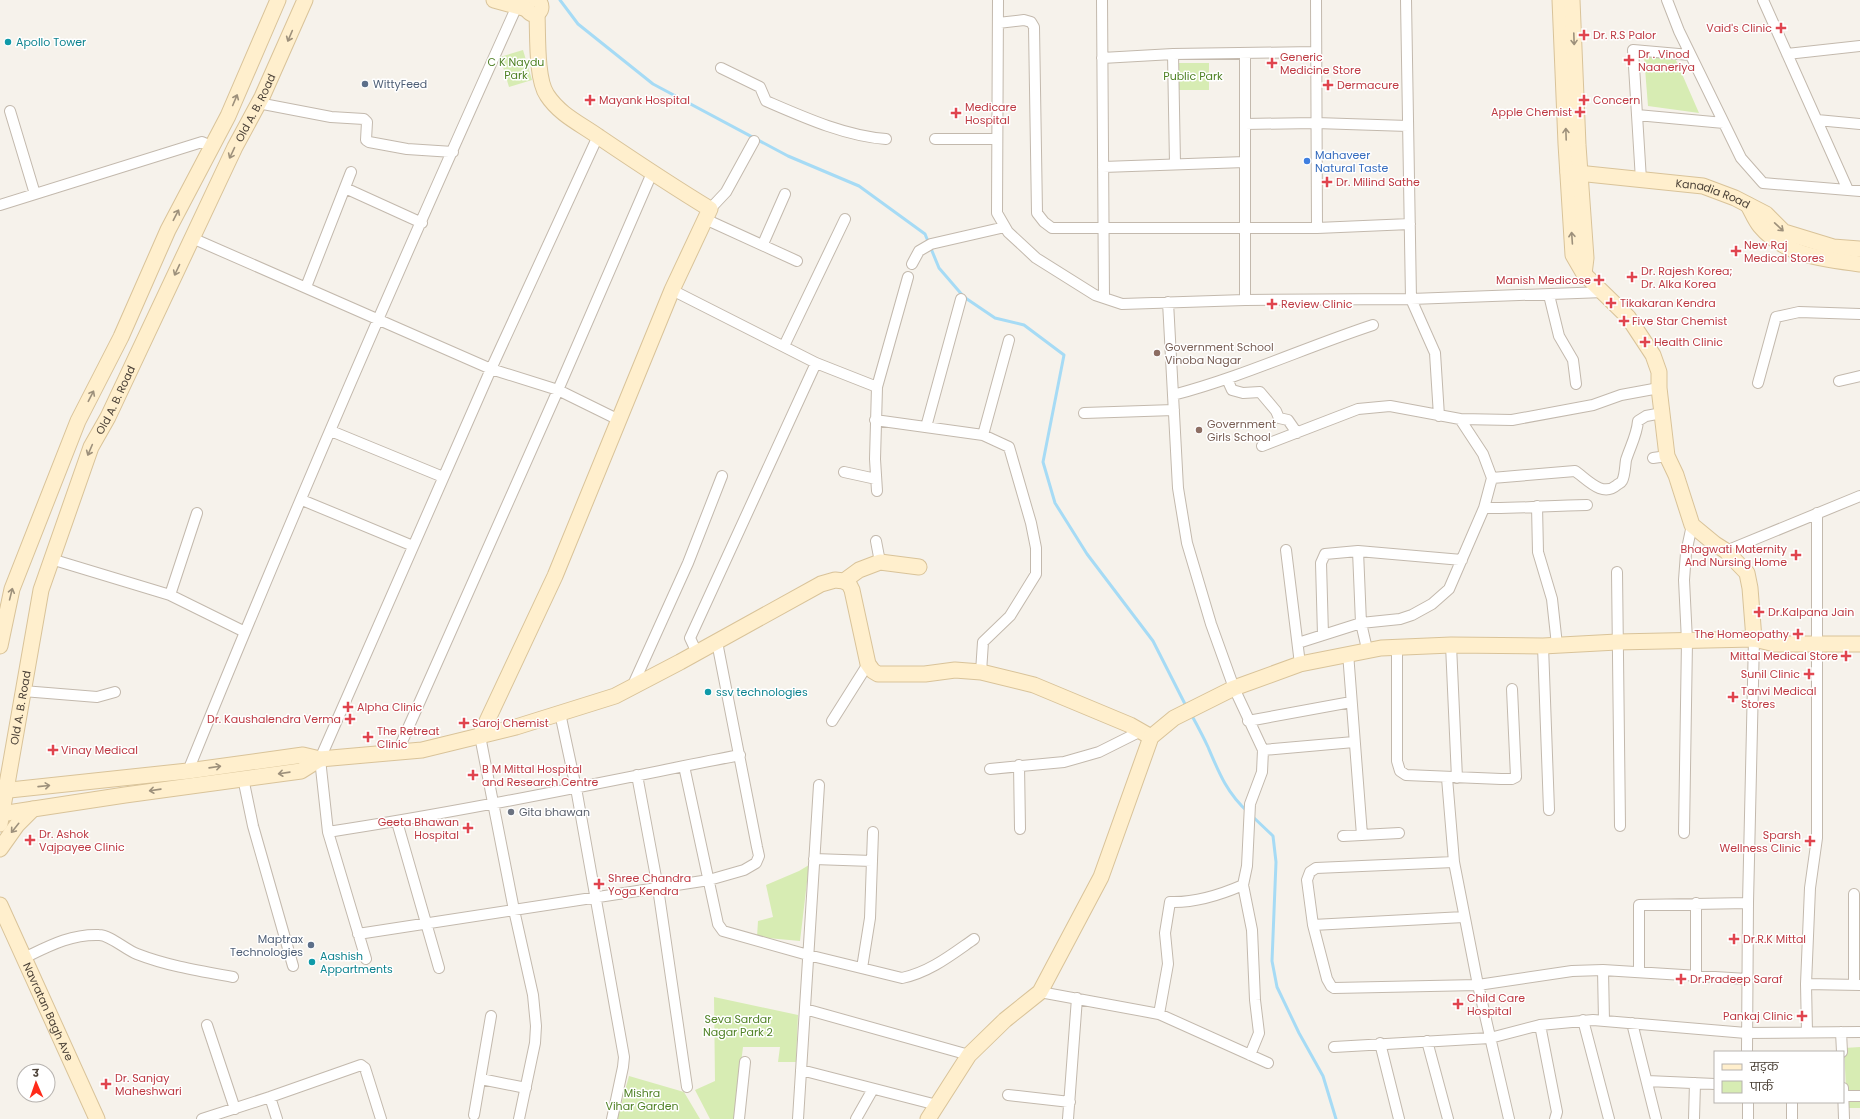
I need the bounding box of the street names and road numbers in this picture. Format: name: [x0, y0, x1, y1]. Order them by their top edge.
street label: Old A. B. Road: [231, 71, 279, 145]
street label: Kanadia Road: [1675, 175, 1753, 212]
street label: Old A. B. Road: [92, 363, 139, 438]
street label: Old A. B. Road: [6, 669, 35, 746]
street label: Navratan Bagh Ave: [19, 960, 78, 1063]

